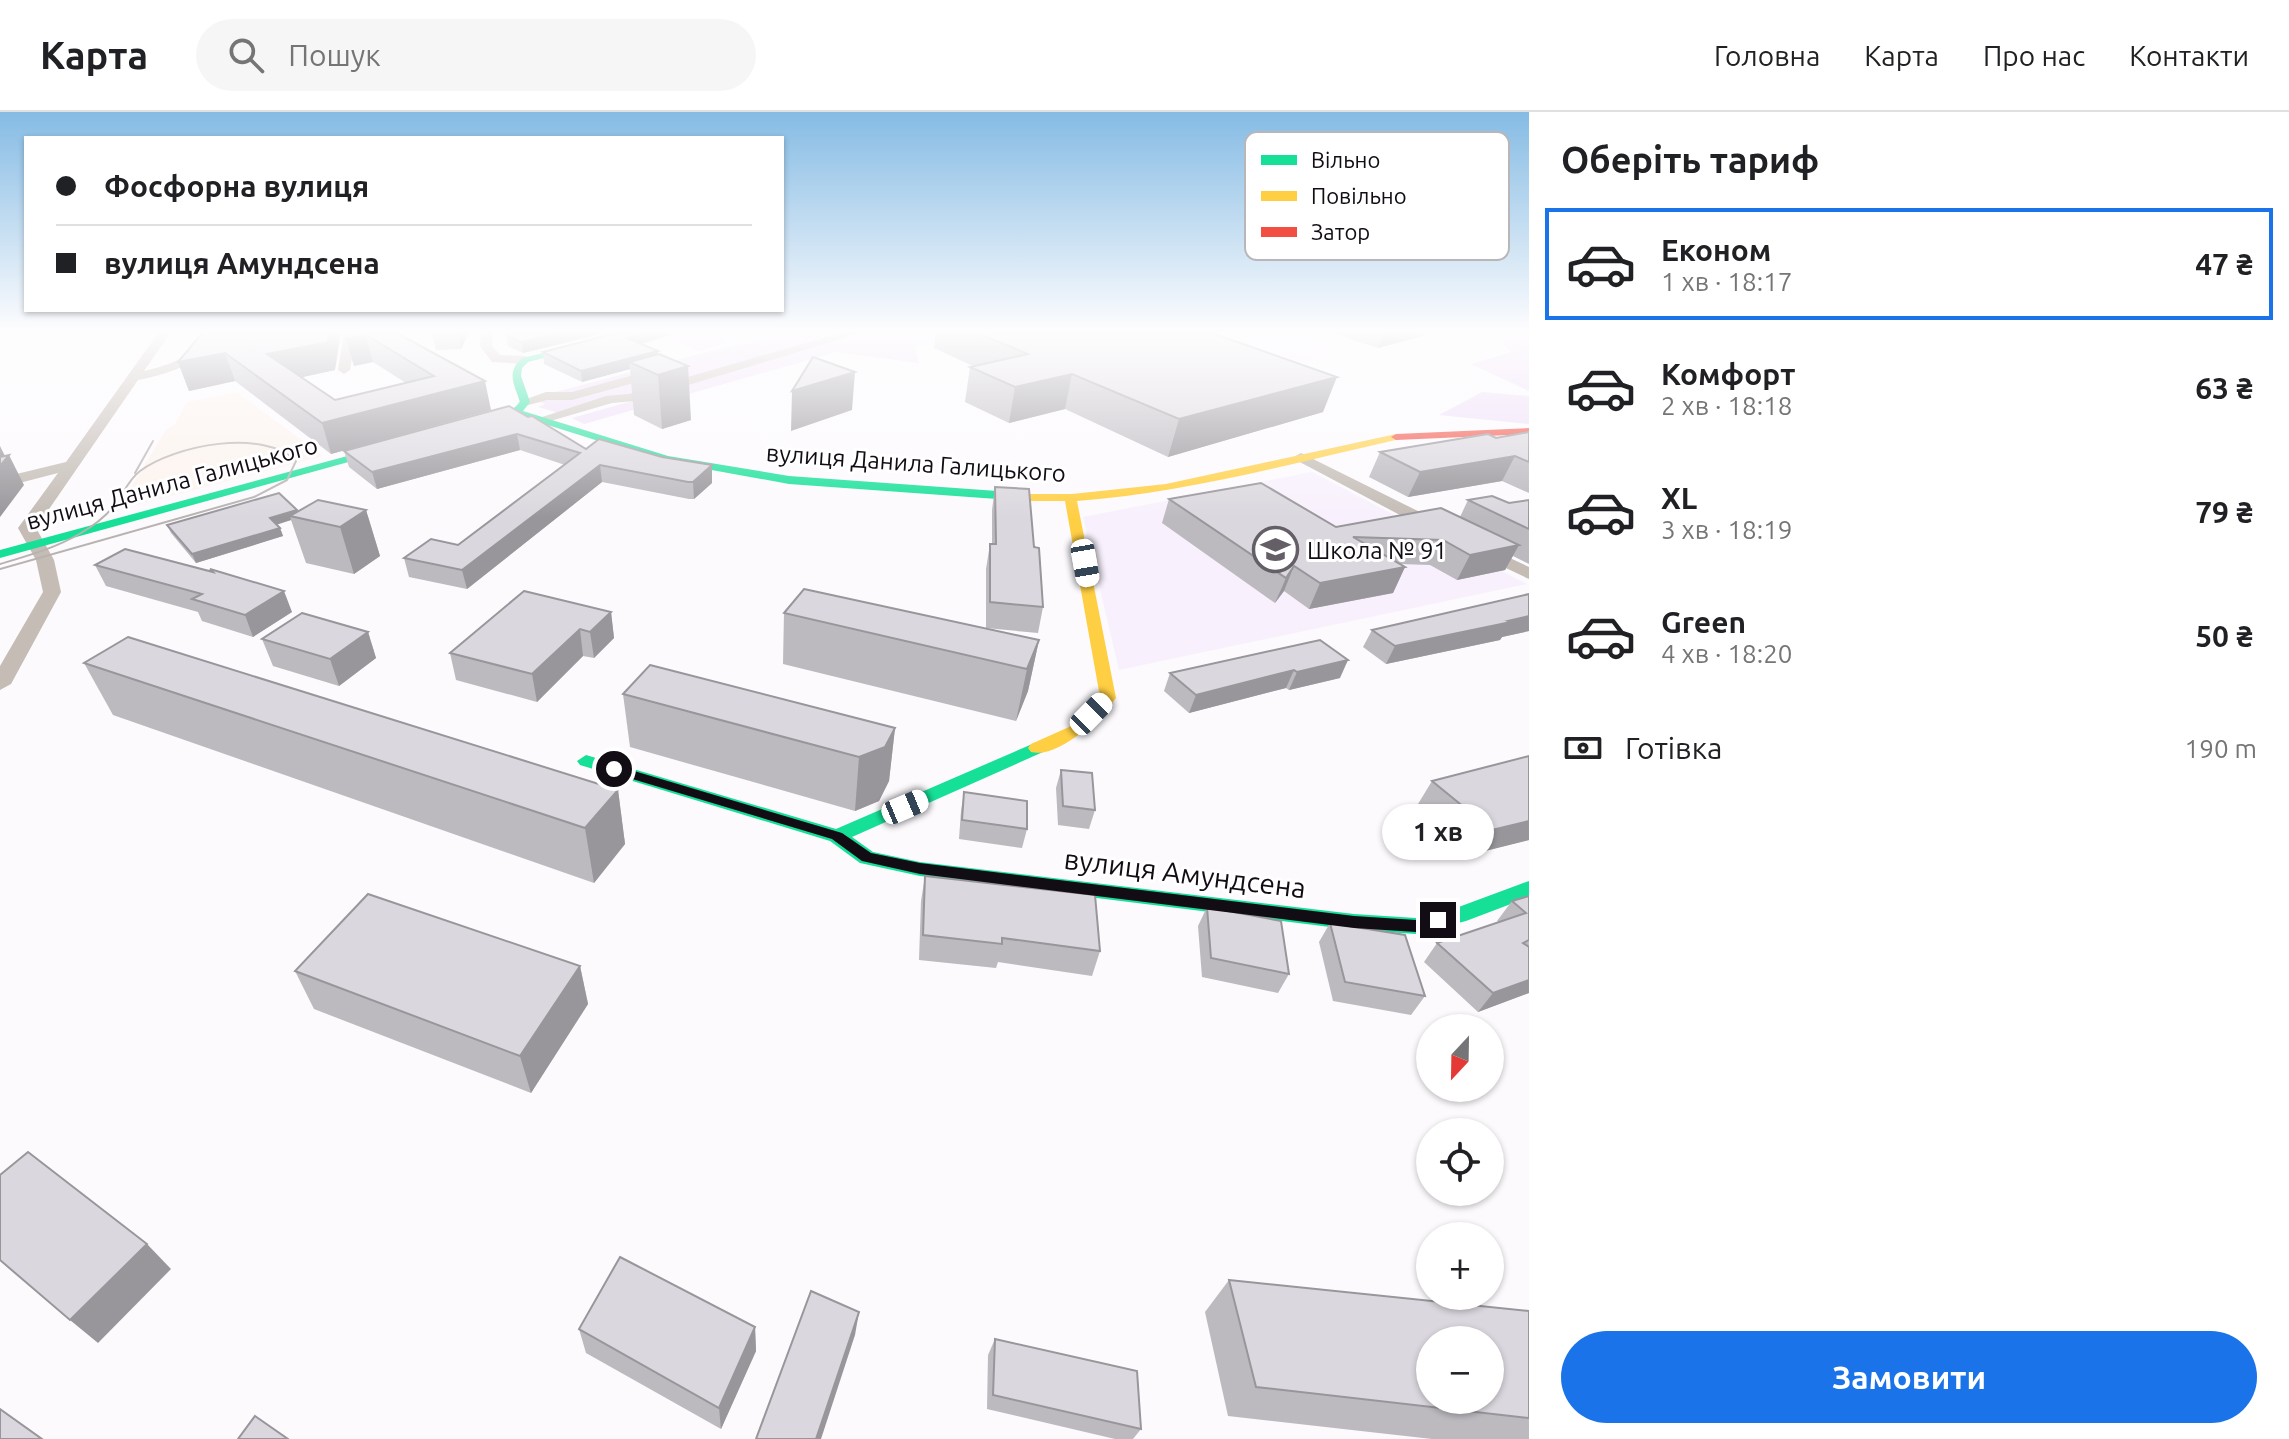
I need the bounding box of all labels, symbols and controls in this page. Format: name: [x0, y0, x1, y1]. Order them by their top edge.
search box: [196, 19, 756, 91]
icon: search: [224, 33, 268, 77]
text: Карта: [40, 34, 148, 76]
text: Пошук: [288, 38, 381, 72]
text: Головна: [1714, 40, 1820, 71]
text: Карта: [1864, 40, 1939, 71]
text: Про нас: [1983, 40, 2085, 71]
text: Контакти: [2129, 40, 2249, 71]
legend: [1245, 132, 1509, 260]
text: Оберіть тариф: [1561, 139, 1819, 180]
text: Вільно: [1311, 147, 1380, 172]
text: Фосфорна вулиця: [104, 169, 369, 203]
text: Повільно: [1311, 183, 1407, 208]
text: Затор: [1311, 219, 1370, 244]
icon: car: [1565, 228, 1637, 300]
text: Економ: [1661, 233, 1771, 267]
text: вулиця Амундсена: [104, 246, 380, 280]
text: 47 ₴: [2195, 247, 2253, 281]
text: 1 хв · 18:17: [1661, 267, 1792, 296]
icon: car: [1565, 352, 1637, 424]
text: Комфорт: [1661, 357, 1795, 391]
text: 63 ₴: [2195, 371, 2253, 405]
text: 2 хв · 18:18: [1661, 391, 1792, 420]
street label: вулиця Данила Галицького: [23, 431, 321, 535]
street label: вулиця Данила Галицького: [765, 439, 1067, 487]
icon: car: [1565, 476, 1637, 548]
text: XL: [1661, 481, 1697, 515]
text: 79 ₴: [2195, 495, 2253, 529]
text: 3 хв · 18:19: [1661, 515, 1792, 544]
school or university icon: Школа № 91: [1252, 526, 1300, 574]
car: [1069, 537, 1101, 589]
place label: Школа № 91: [1307, 537, 1447, 564]
icon: car: [1565, 600, 1637, 672]
text: Green: [1661, 605, 1746, 639]
text: 50 ₴: [2195, 619, 2253, 653]
text: 4 хв · 18:20: [1661, 639, 1792, 668]
car: [1066, 689, 1116, 739]
icon: cash: [1561, 726, 1605, 770]
text: Готівка: [1625, 731, 1722, 765]
text: 190 m: [2185, 734, 2257, 763]
route start: [596, 751, 632, 787]
car: [878, 787, 932, 827]
callout: 1 хв: [1382, 804, 1494, 860]
text: 1 хв: [1413, 817, 1463, 846]
street label: вулиця Амундсена: [1062, 843, 1308, 903]
route end: [1420, 902, 1456, 938]
north arrow: [1416, 1014, 1504, 1102]
map controls: [1416, 1014, 1504, 1414]
button: locate: [1416, 1118, 1504, 1206]
button: +: [1416, 1222, 1504, 1310]
button: −: [1416, 1326, 1504, 1414]
button: Замовити: [1561, 1331, 2257, 1423]

